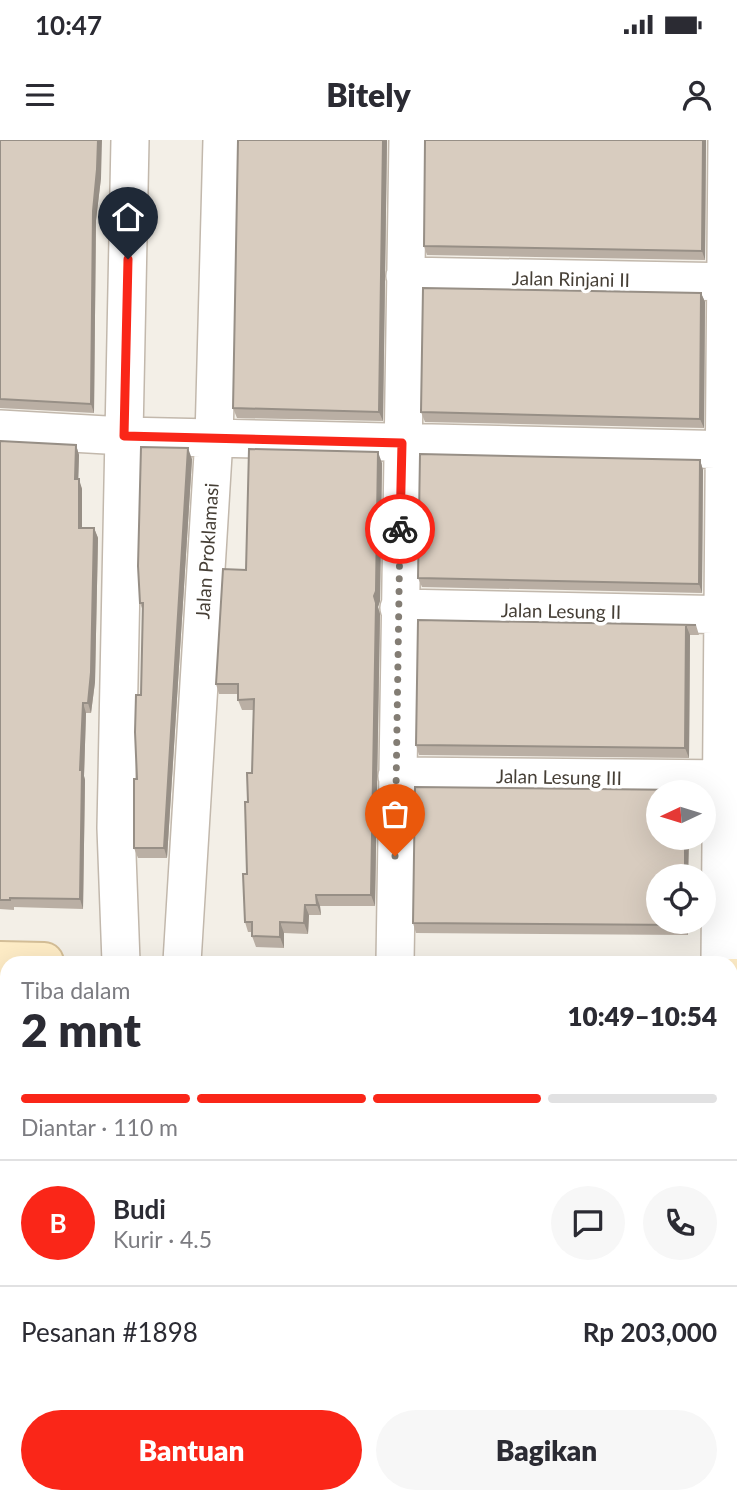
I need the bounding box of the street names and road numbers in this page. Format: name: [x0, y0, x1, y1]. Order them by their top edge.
street label: Jalan Rinjani II: [512, 266, 630, 291]
street label: Jalan Proklamasi: [190, 482, 223, 620]
street label: Jalan Lesung II: [501, 598, 621, 623]
street label: Jalan Lesung III: [496, 764, 622, 789]

